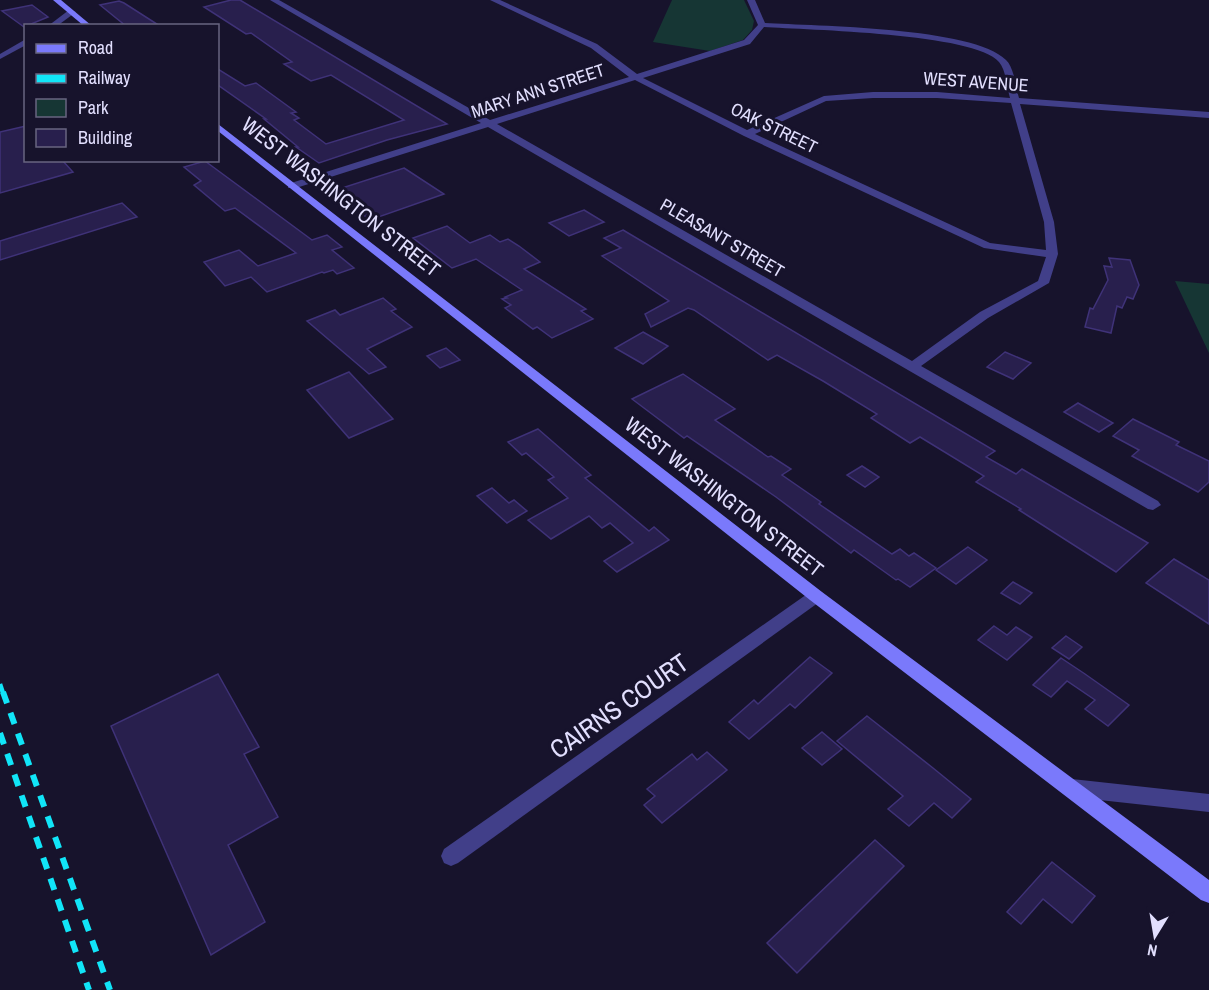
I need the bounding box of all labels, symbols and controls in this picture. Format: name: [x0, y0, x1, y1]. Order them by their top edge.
legend: [24, 24, 219, 162]
text: Road: [78, 35, 113, 60]
street label: MARY ANN STREET: [468, 57, 608, 124]
text: Railway: [78, 65, 131, 90]
street label: WEST AVENUE: [923, 65, 1029, 98]
text: Park: [78, 95, 109, 120]
street label: OAK STREET: [727, 96, 822, 159]
street label: WEST WASHINGTON STREET: [236, 110, 447, 284]
text: Building: [78, 125, 133, 150]
street label: PLEASANT STREET: [656, 192, 789, 283]
street label: WEST WASHINGTON STREET: [619, 410, 830, 584]
street label: CAIRNS COURT: [542, 645, 695, 766]
north arrow: [1125, 906, 1185, 966]
text: N: [1145, 939, 1159, 962]

